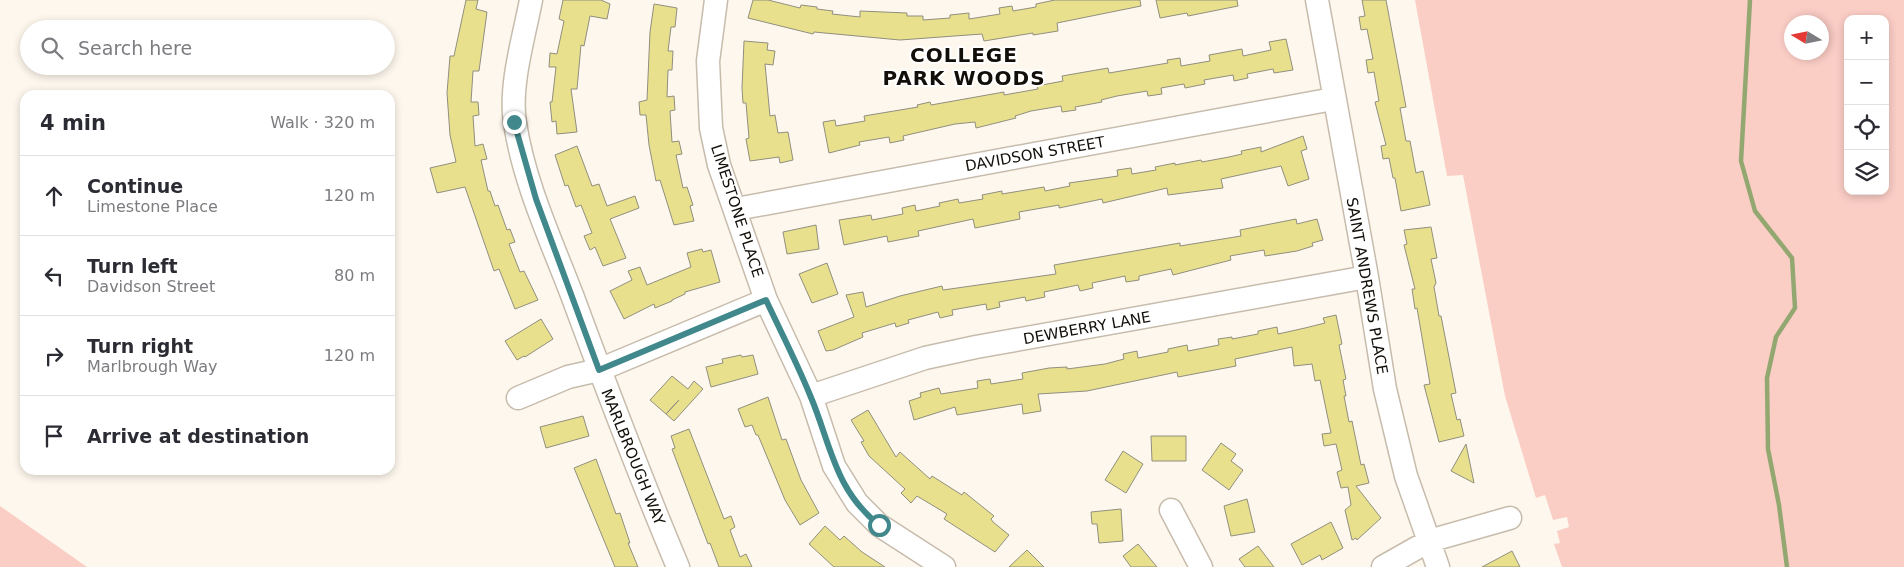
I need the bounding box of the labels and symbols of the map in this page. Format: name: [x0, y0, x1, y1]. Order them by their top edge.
north arrow: [1784, 15, 1829, 60]
district label: COLLEGE PARK WOODS: [882, 43, 1046, 90]
route end: [503, 111, 526, 134]
street label: DAVIDSON STREET: [964, 133, 1107, 175]
street label: LIMESTONE PLACE: [707, 142, 767, 280]
street label: SAINT ANDREWS PLACE: [1343, 196, 1391, 376]
street label: DEWBERRY LANE: [1022, 308, 1152, 348]
street label: MARLBROUGH WAY: [597, 386, 669, 529]
route start: [868, 514, 891, 537]

